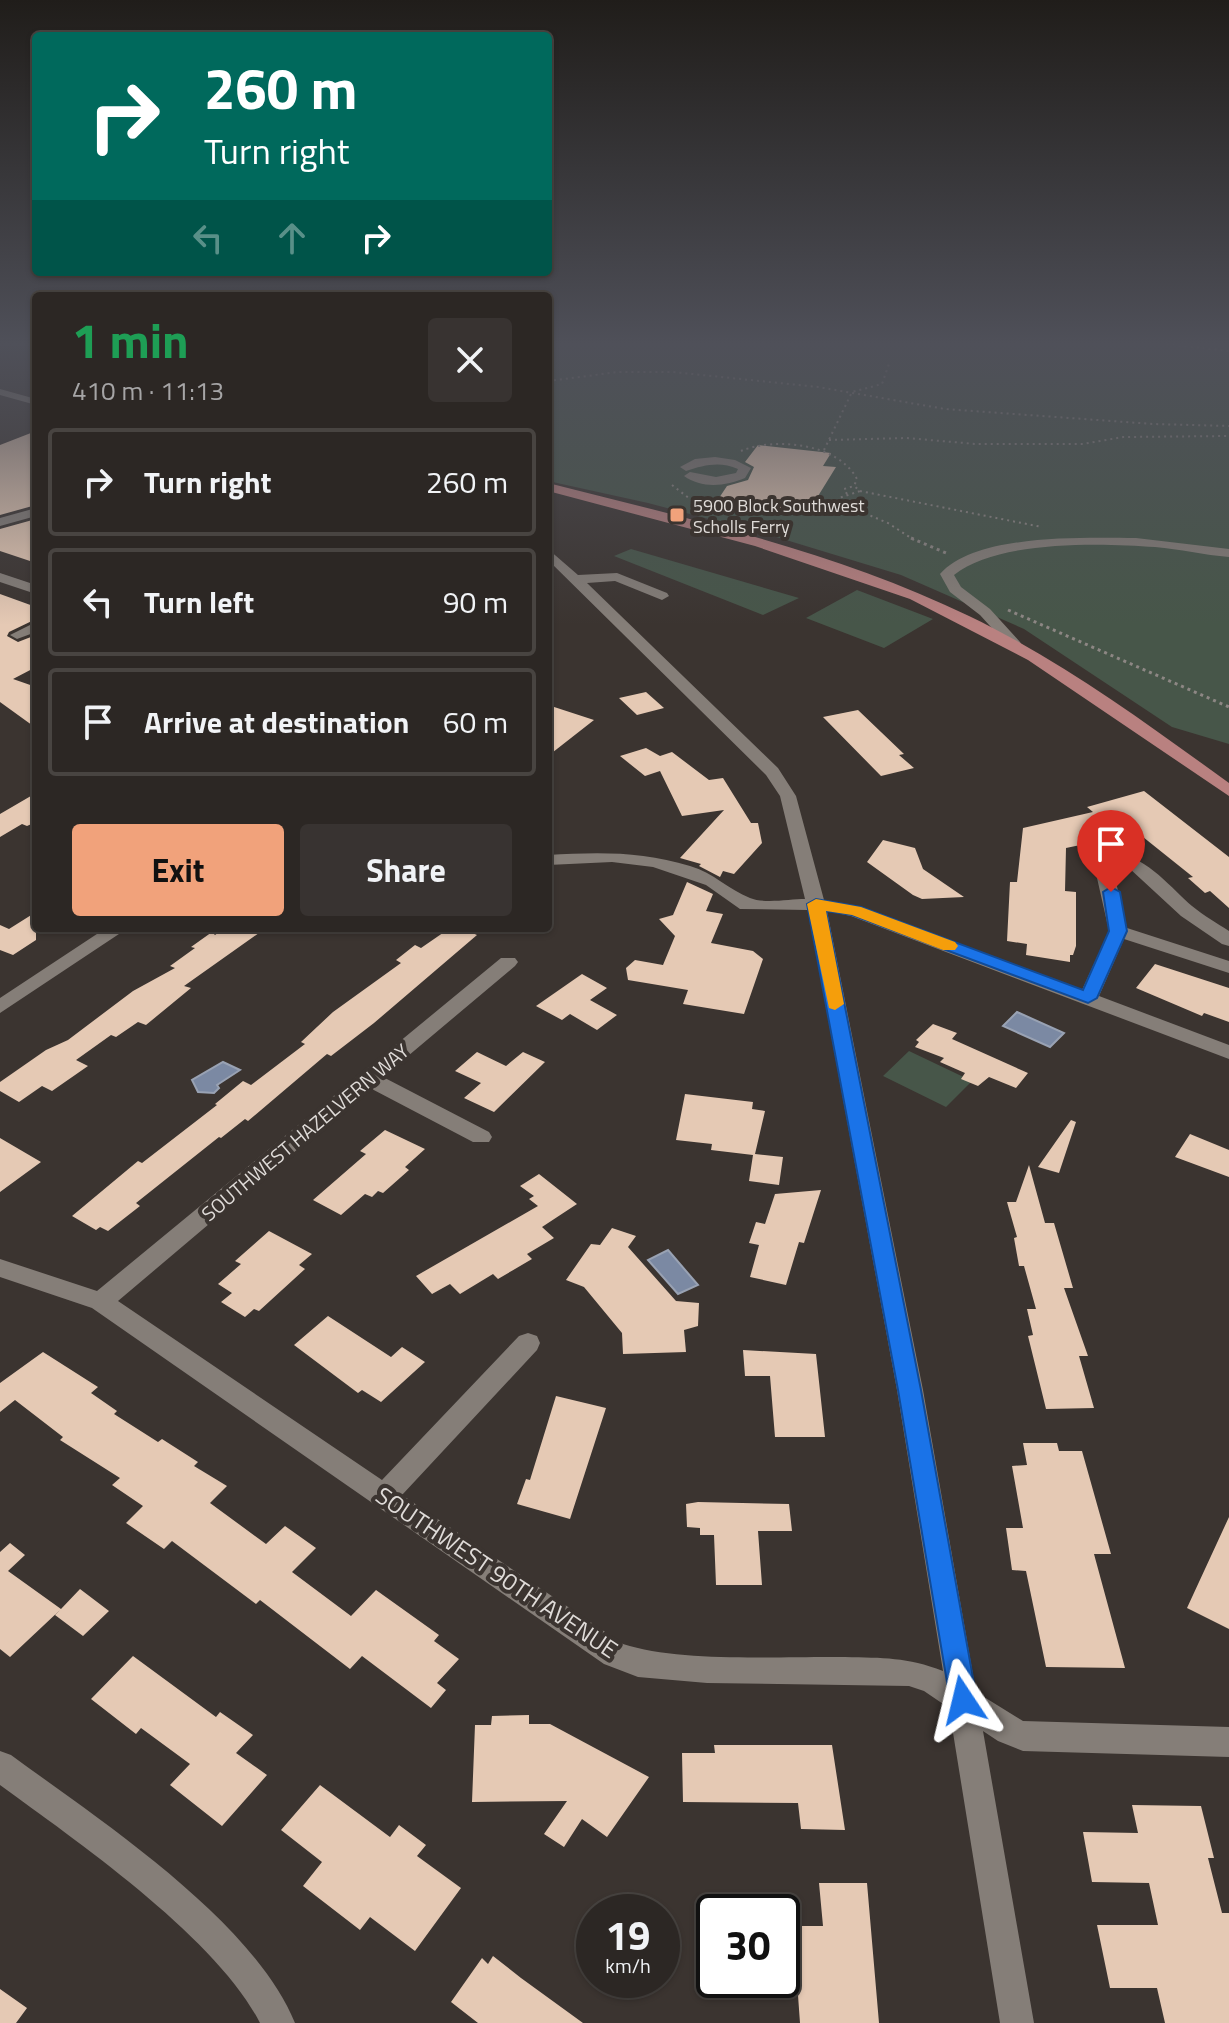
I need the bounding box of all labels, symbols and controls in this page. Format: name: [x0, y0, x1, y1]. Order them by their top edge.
text: 260 m: [204, 46, 357, 131]
icon: right: [72, 64, 176, 168]
text: Turn right: [204, 123, 349, 178]
icon: left: [186, 216, 230, 260]
icon: ahead: [270, 216, 314, 260]
icon: right: [354, 216, 398, 260]
text: 1 min: [72, 304, 189, 377]
button: close: [428, 318, 512, 402]
text: 410 m · 11:13: [72, 371, 224, 410]
text: Turn right: [144, 459, 272, 505]
text: 260 m: [426, 459, 508, 505]
icon: right: [76, 460, 120, 504]
place label: 5900 Block Southwest Scholls Ferry: [693, 492, 865, 540]
marker: 5900 Block Southwest Scholls Ferry: [668, 506, 686, 524]
text: Turn left: [144, 579, 254, 625]
text: 90 m: [443, 579, 508, 625]
icon: left: [76, 580, 120, 624]
text: Arrive at destination: [144, 699, 409, 745]
text: 60 m: [443, 699, 508, 745]
icon: arrive: [76, 700, 120, 744]
pin: [1077, 810, 1145, 892]
icon: arrive: [1089, 822, 1133, 866]
button: Exit: [72, 824, 284, 916]
button: Share: [300, 824, 512, 916]
street label: SOUTHWEST HAZELVERN WAY: [194, 1035, 416, 1228]
street label: SOUTHWEST 90TH AVENUE: [369, 1477, 625, 1667]
position arrow: [921, 1658, 1005, 1742]
speed limit sign: 30: [696, 1894, 800, 1998]
text: 19: [606, 1905, 650, 1966]
text: km/h: [605, 1950, 651, 1981]

